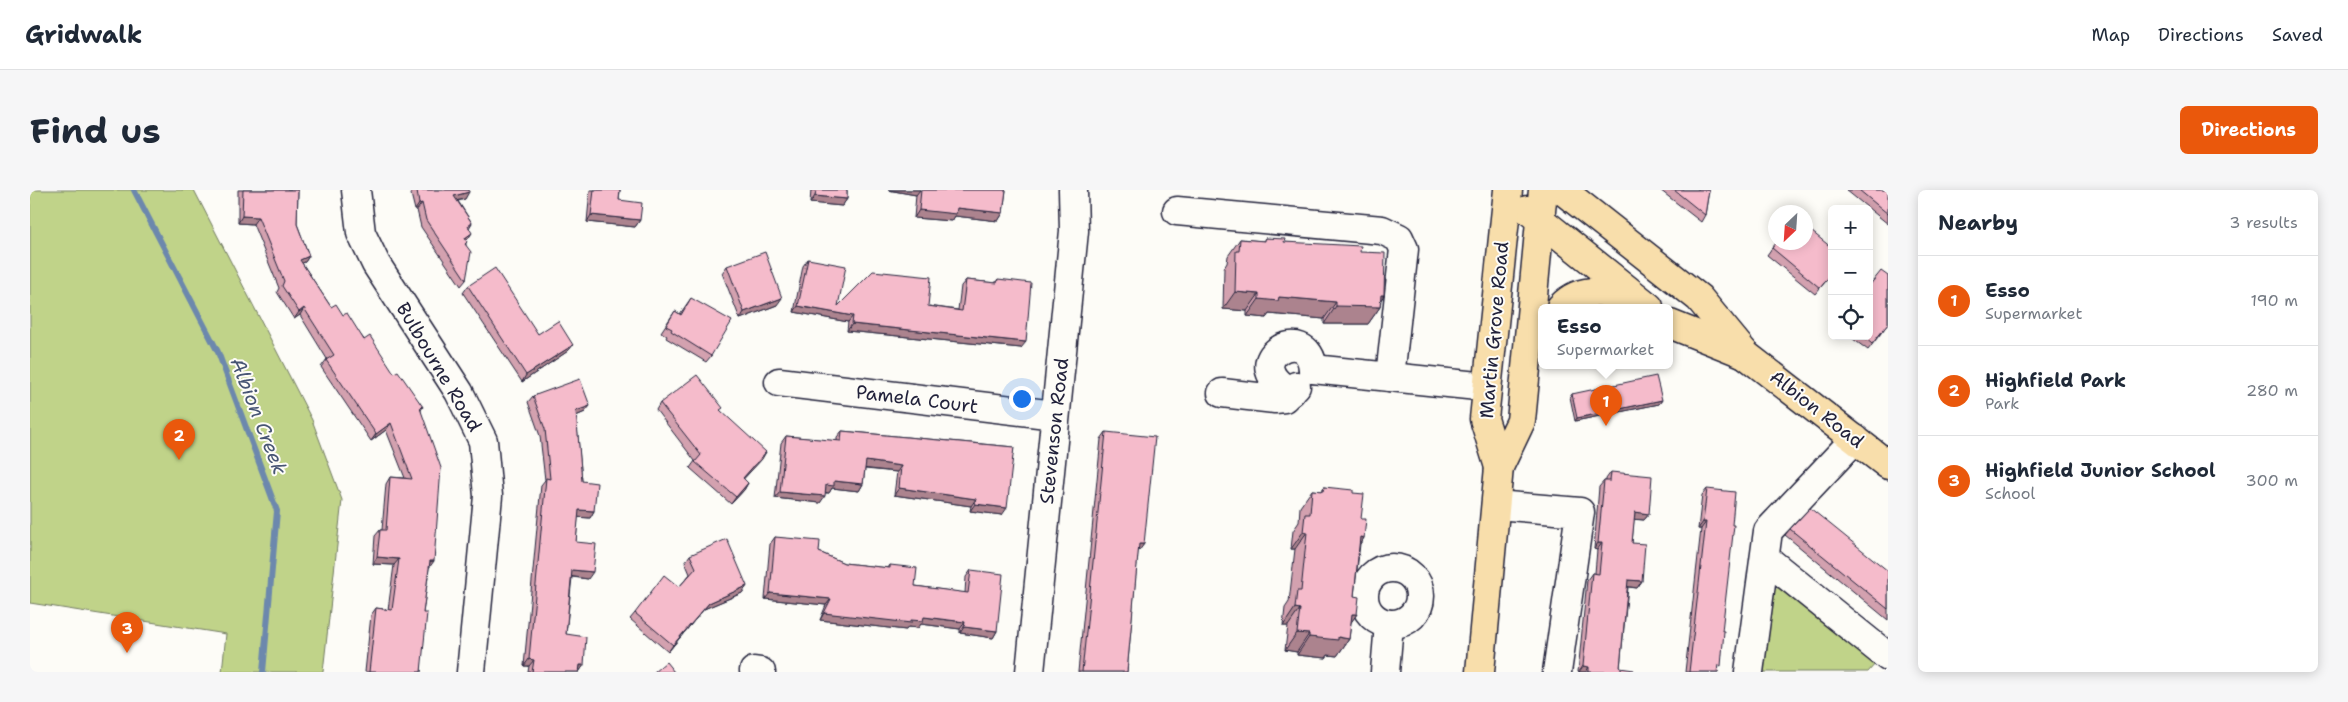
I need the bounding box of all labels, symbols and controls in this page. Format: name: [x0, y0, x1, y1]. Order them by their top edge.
text: Gridwalk: [25, 19, 142, 51]
text: Map: [2092, 23, 2130, 47]
text: Directions: [2158, 23, 2244, 47]
text: Saved: [2272, 23, 2323, 47]
button: Directions: [2180, 106, 2318, 154]
text: Find us: [30, 107, 161, 154]
north arrow: [1768, 205, 1813, 250]
map controls: [1828, 205, 1873, 340]
button: +: [1828, 205, 1873, 250]
text: Nearby: [1938, 209, 2018, 237]
text: 3 results: [2229, 212, 2298, 233]
street label: Martin Grove Road: [1474, 240, 1514, 420]
button: −: [1828, 250, 1873, 295]
text: Esso: [1985, 278, 2030, 303]
text: 1: [1950, 290, 1958, 311]
text: 190 m: [2251, 290, 2298, 311]
button: locate: [1828, 295, 1873, 340]
street label: Bulbourne Road: [391, 298, 487, 436]
text: Supermarket: [1985, 303, 2082, 324]
popup: [1538, 304, 1673, 369]
text: Esso: [1557, 314, 1602, 339]
text: Supermarket: [1557, 339, 1654, 360]
water label: Albion Creek: [225, 354, 293, 479]
street label: Stevenson Road: [1034, 357, 1074, 505]
street label: Albion Road: [1765, 364, 1869, 454]
text: Highfield Park: [1985, 368, 2126, 393]
street label: Pamela Court: [854, 379, 980, 419]
text: 2: [1948, 380, 1960, 401]
text: 280 m: [2246, 380, 2298, 401]
pin: 1: [1590, 385, 1622, 426]
your location: [1009, 386, 1035, 412]
text: Park: [1985, 393, 2019, 414]
pin: 2: [163, 419, 195, 460]
text: Highfield Junior School: [1985, 458, 2216, 483]
text: 3: [1948, 470, 1960, 491]
text: 300 m: [2246, 470, 2298, 491]
text: School: [1985, 483, 2035, 504]
pin: 3: [111, 612, 143, 653]

